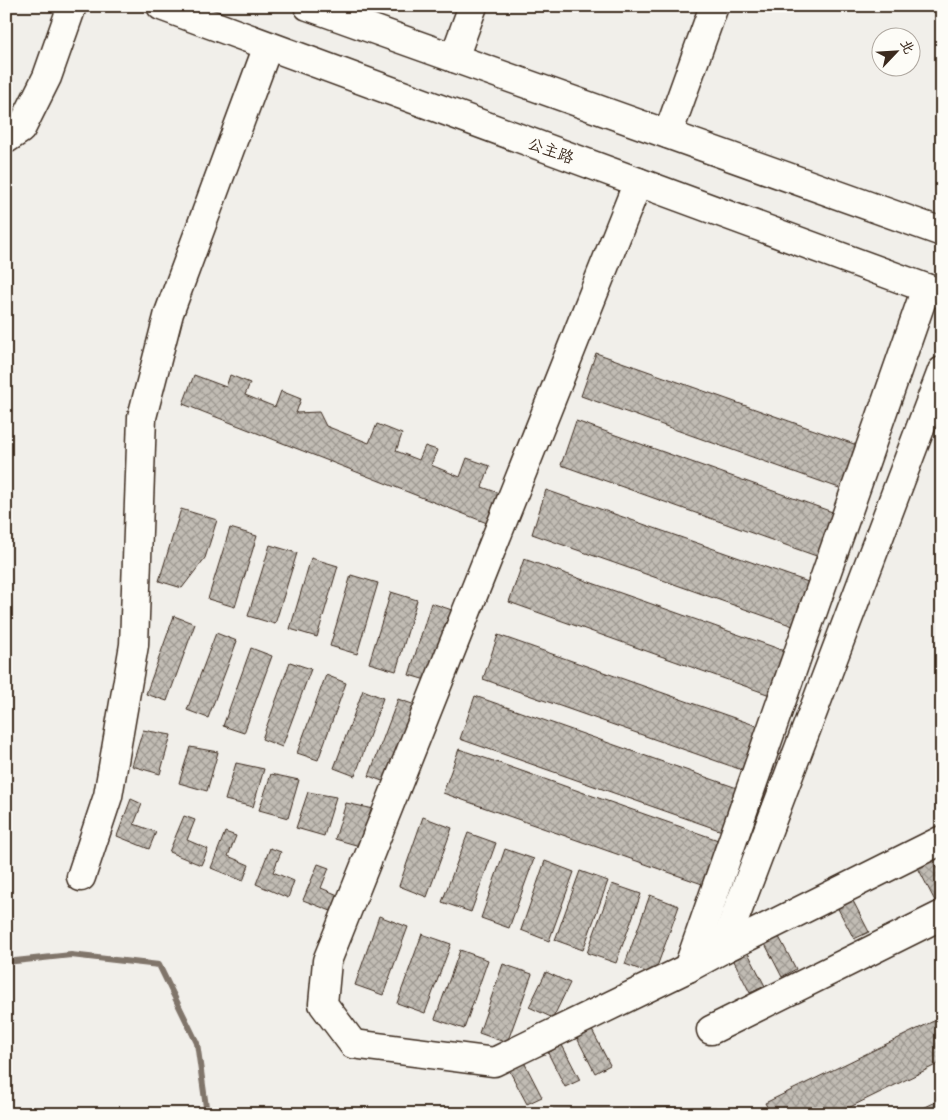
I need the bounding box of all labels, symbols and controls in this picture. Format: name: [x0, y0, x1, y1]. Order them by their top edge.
north arrow: [870, 28, 920, 78]
text: 北: [897, 36, 920, 57]
street label: 公主路: [525, 131, 577, 169]

